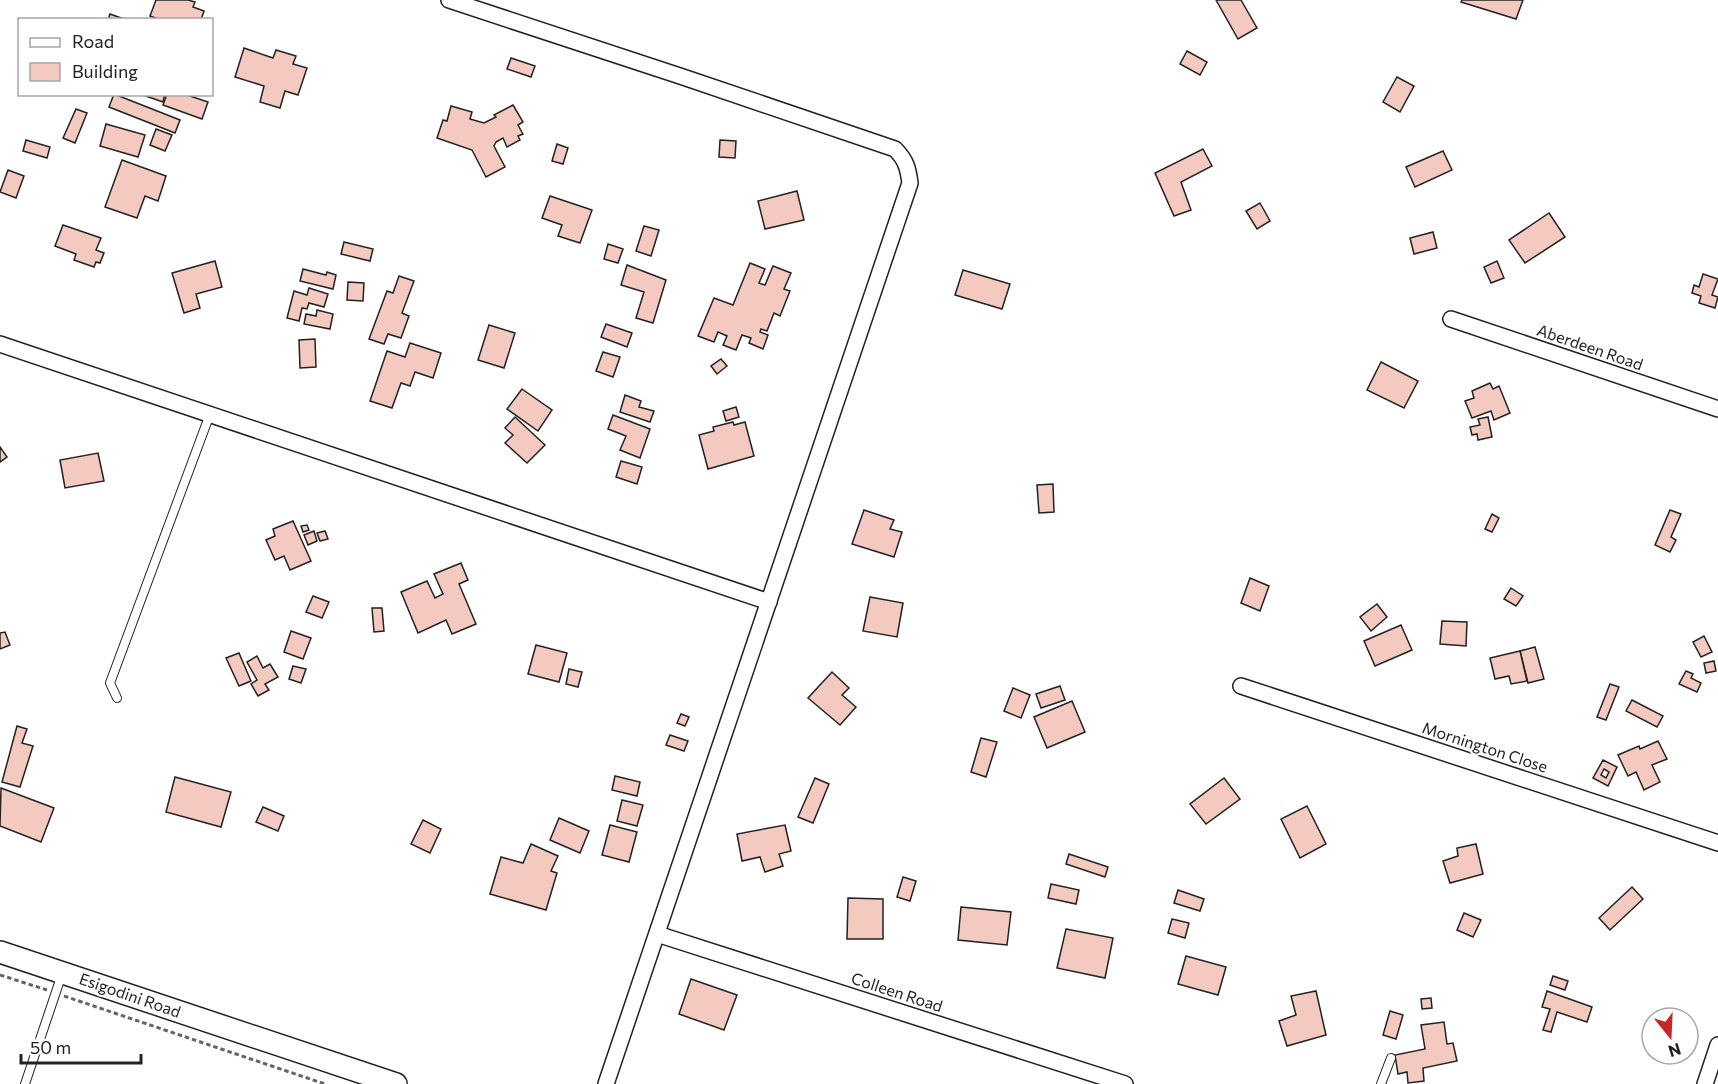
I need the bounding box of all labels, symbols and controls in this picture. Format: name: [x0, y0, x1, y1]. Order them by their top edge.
legend: [18, 18, 213, 96]
text: Road: [72, 30, 114, 52]
text: Building: [72, 60, 138, 82]
street label: Aberdeen Road: [1535, 320, 1646, 374]
street label: Mornington Close: [1420, 717, 1550, 776]
street label: Esigodini Road: [77, 968, 183, 1021]
street label: Colleen Road: [849, 968, 945, 1015]
north arrow: [1640, 1006, 1700, 1066]
scale bar: [21, 1027, 141, 1065]
text: 50 m: [30, 1036, 71, 1058]
text: N: [1666, 1040, 1683, 1062]

